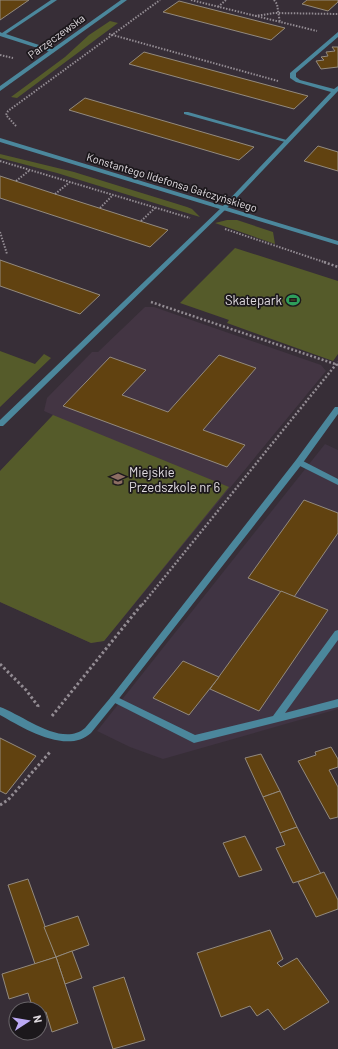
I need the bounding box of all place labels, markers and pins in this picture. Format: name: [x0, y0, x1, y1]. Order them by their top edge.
place label: Skatepark: [225, 292, 282, 308]
sports icon: Skatepark: [285, 292, 301, 308]
place label: Miejskie Przedszkole nr 6: [129, 464, 221, 495]
school or university icon: Miejskie Przedszkole nr 6: [110, 471, 126, 487]

